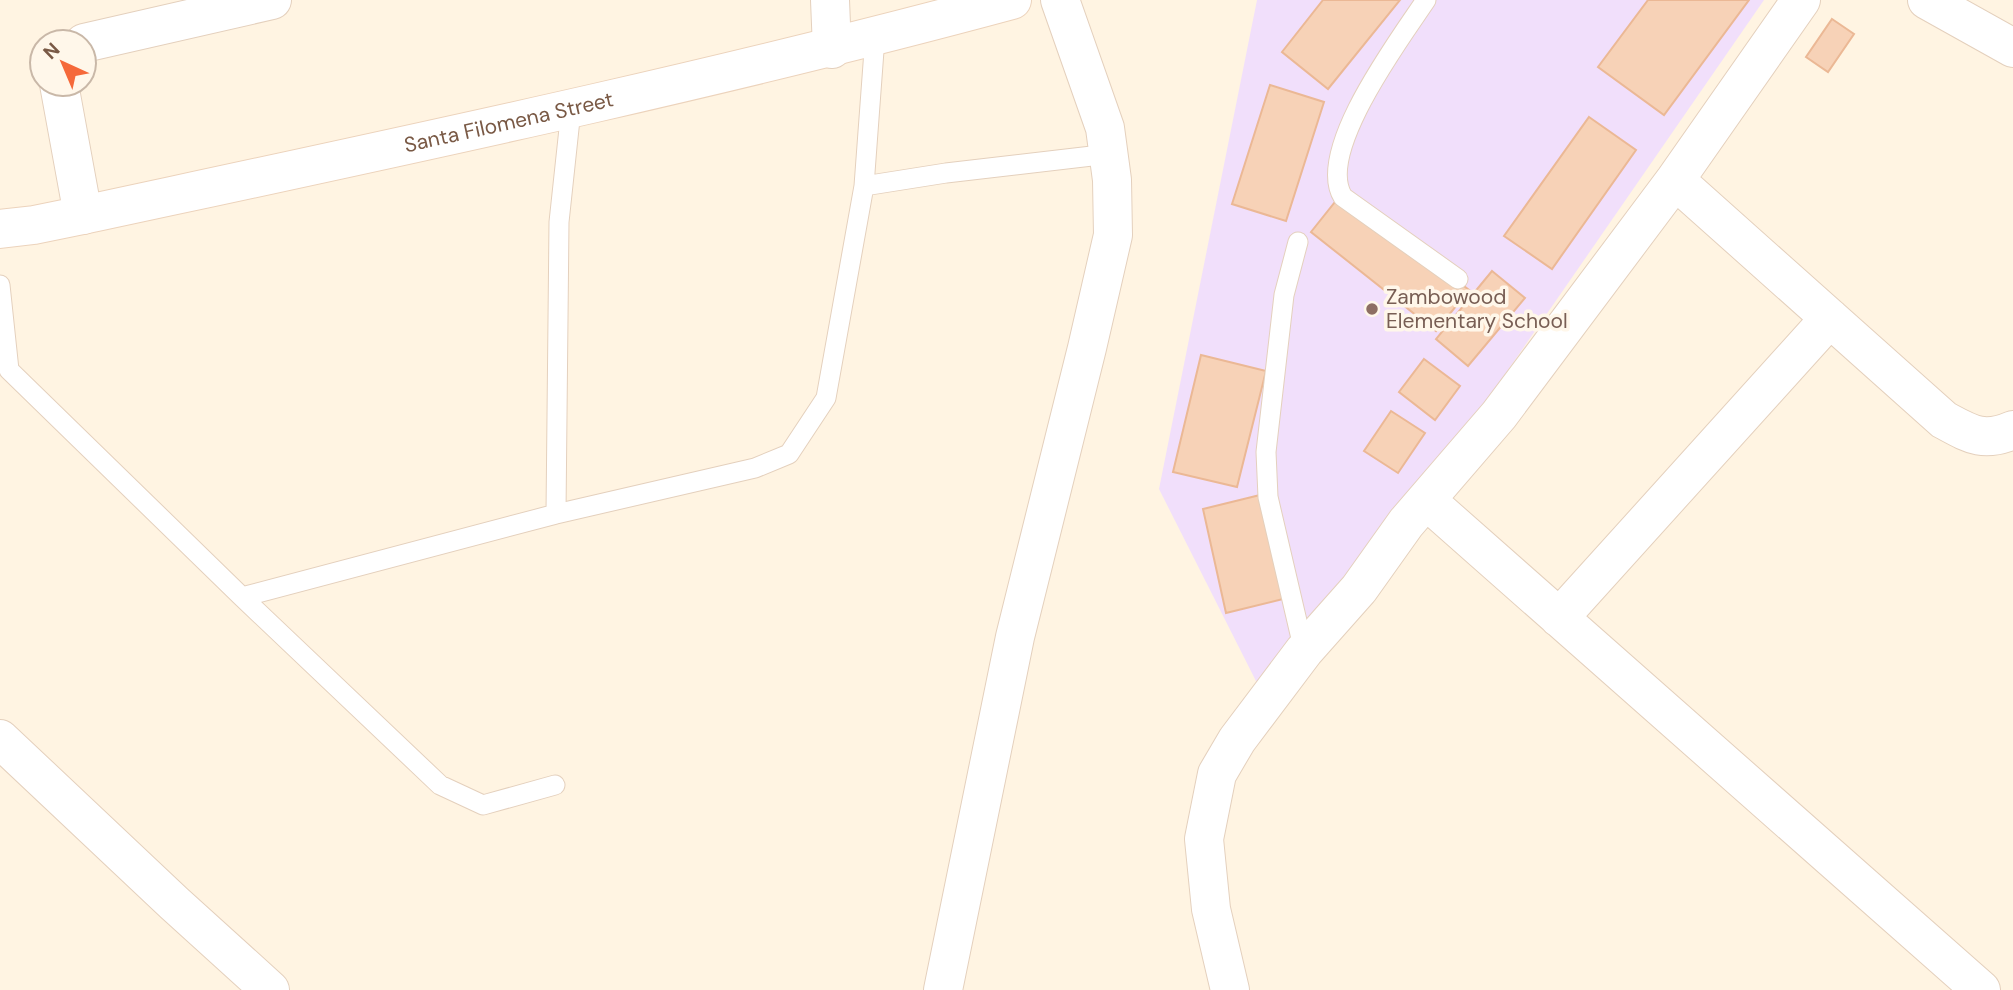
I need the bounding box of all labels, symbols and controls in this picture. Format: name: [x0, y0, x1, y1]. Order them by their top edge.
north arrow: [28, 28, 98, 98]
text: N: [38, 37, 65, 65]
street label: Santa Filomena Street: [402, 85, 616, 159]
place label: Zambowood Elementary School: [1386, 283, 1568, 335]
marker: Zambowood Elementary School: [1364, 301, 1380, 317]

